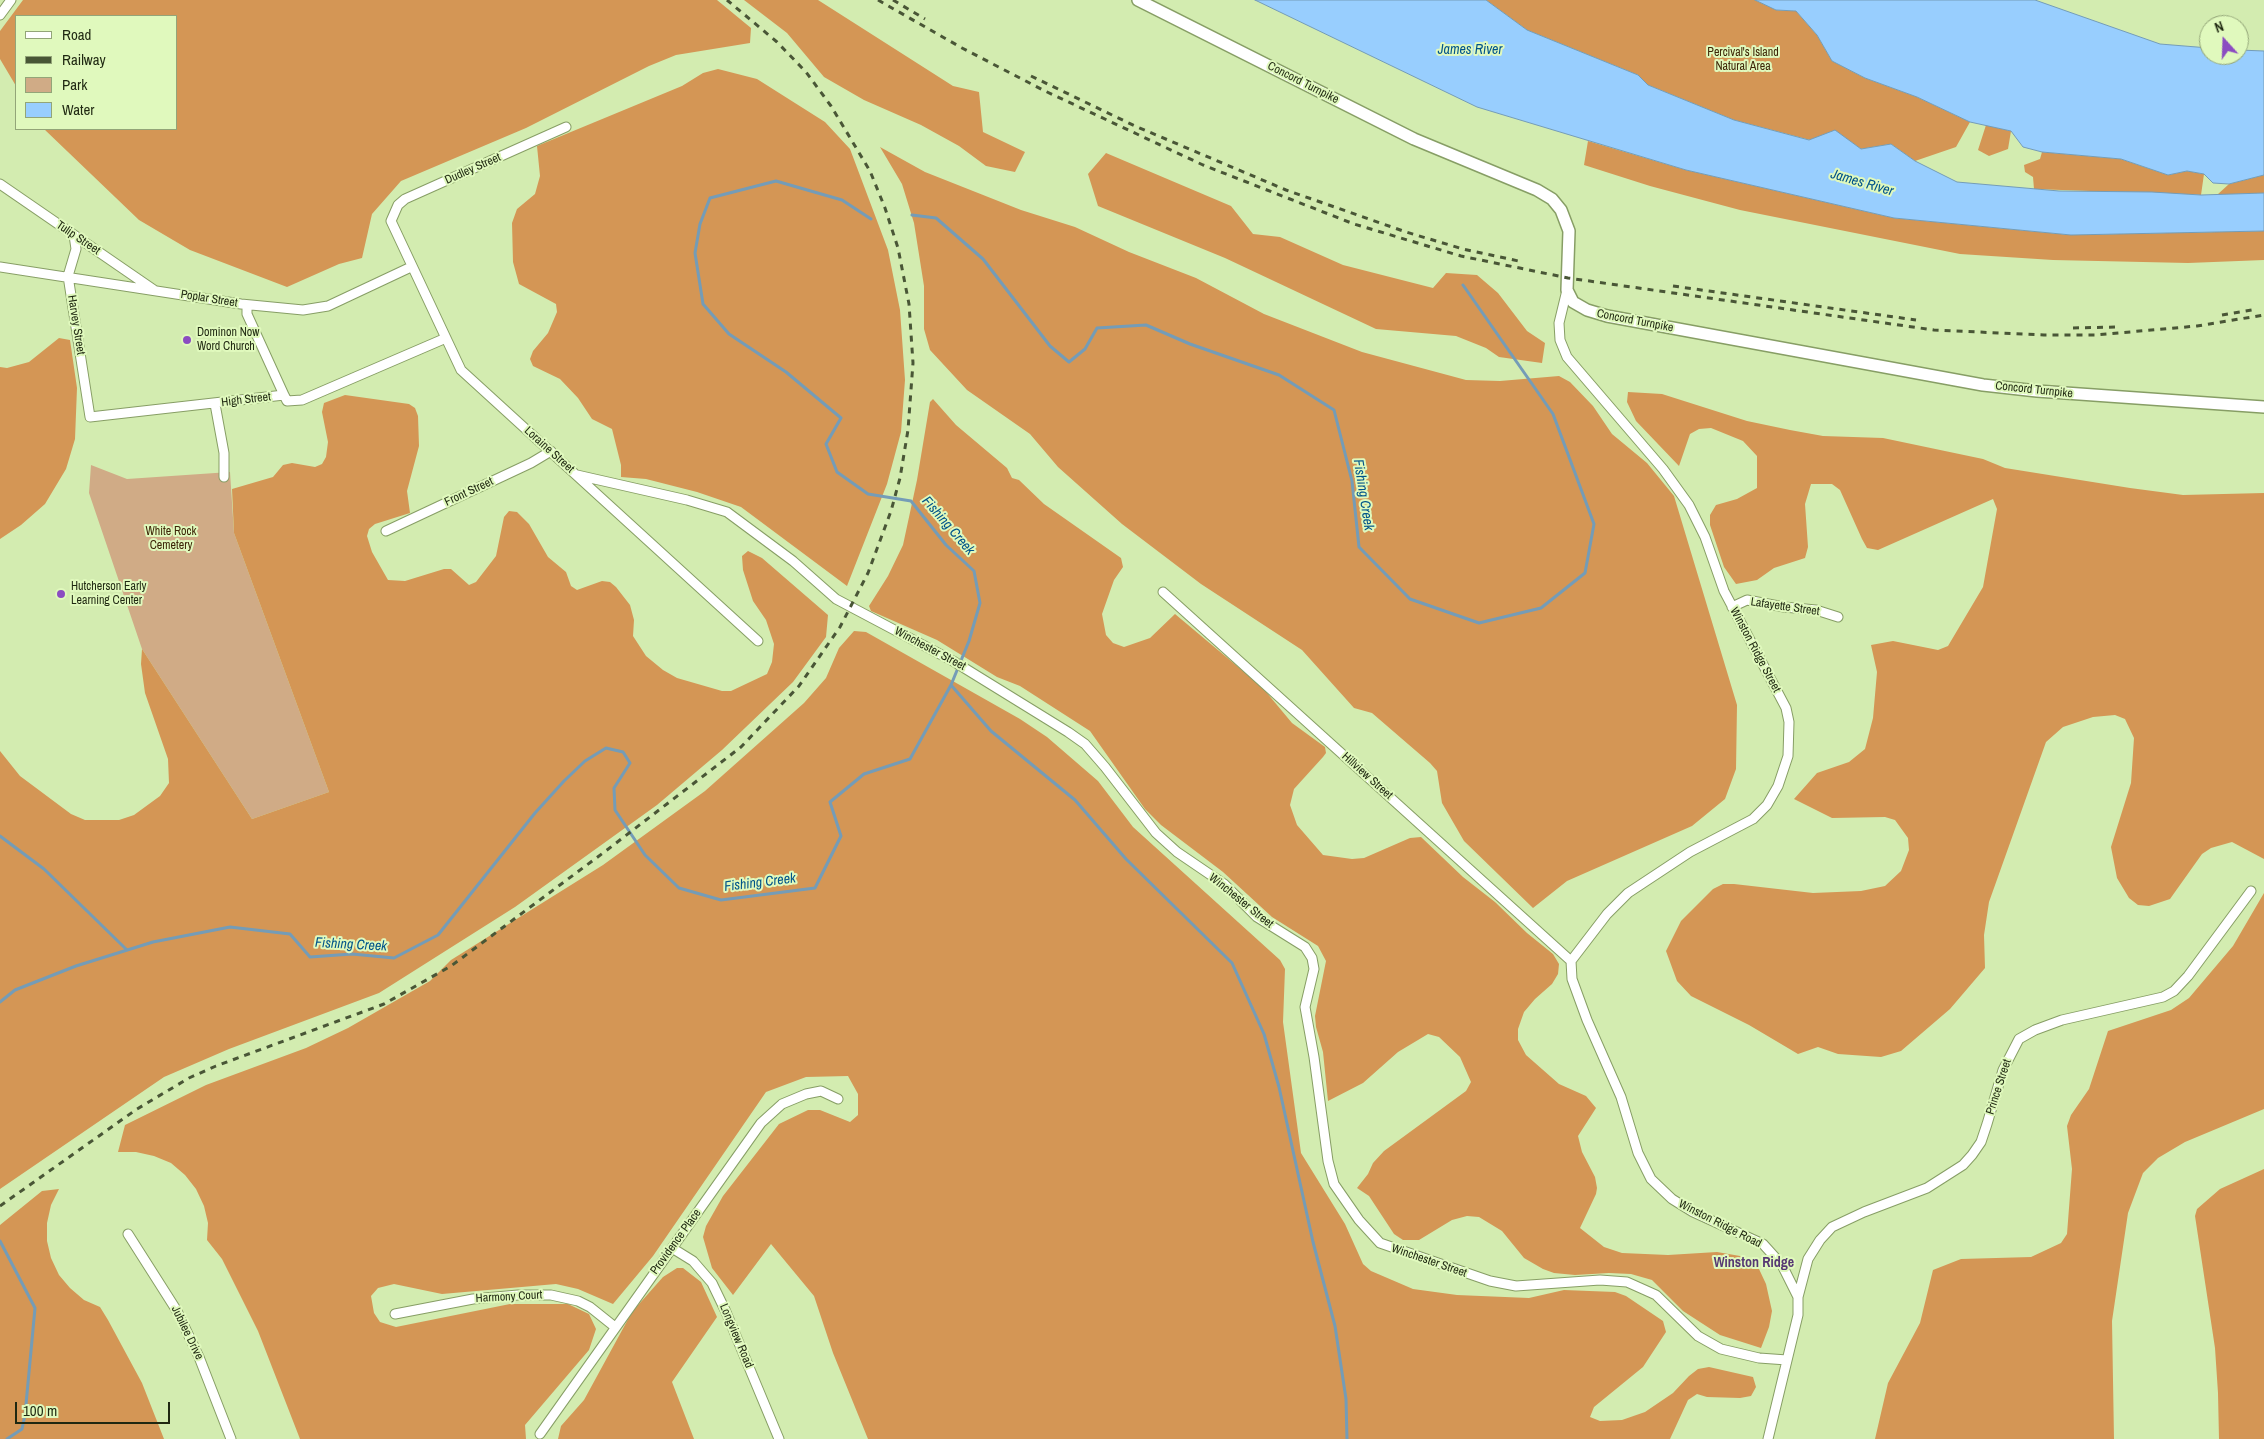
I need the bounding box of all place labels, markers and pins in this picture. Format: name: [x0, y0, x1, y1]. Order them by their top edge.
place label: Dominon Now Word Church: [197, 326, 259, 354]
marker: Dominon Now Word Church: [181, 334, 193, 346]
place label: Hutcherson Early Learning Center: [71, 580, 146, 608]
marker: Hutcherson Early Learning Center: [55, 588, 67, 600]

